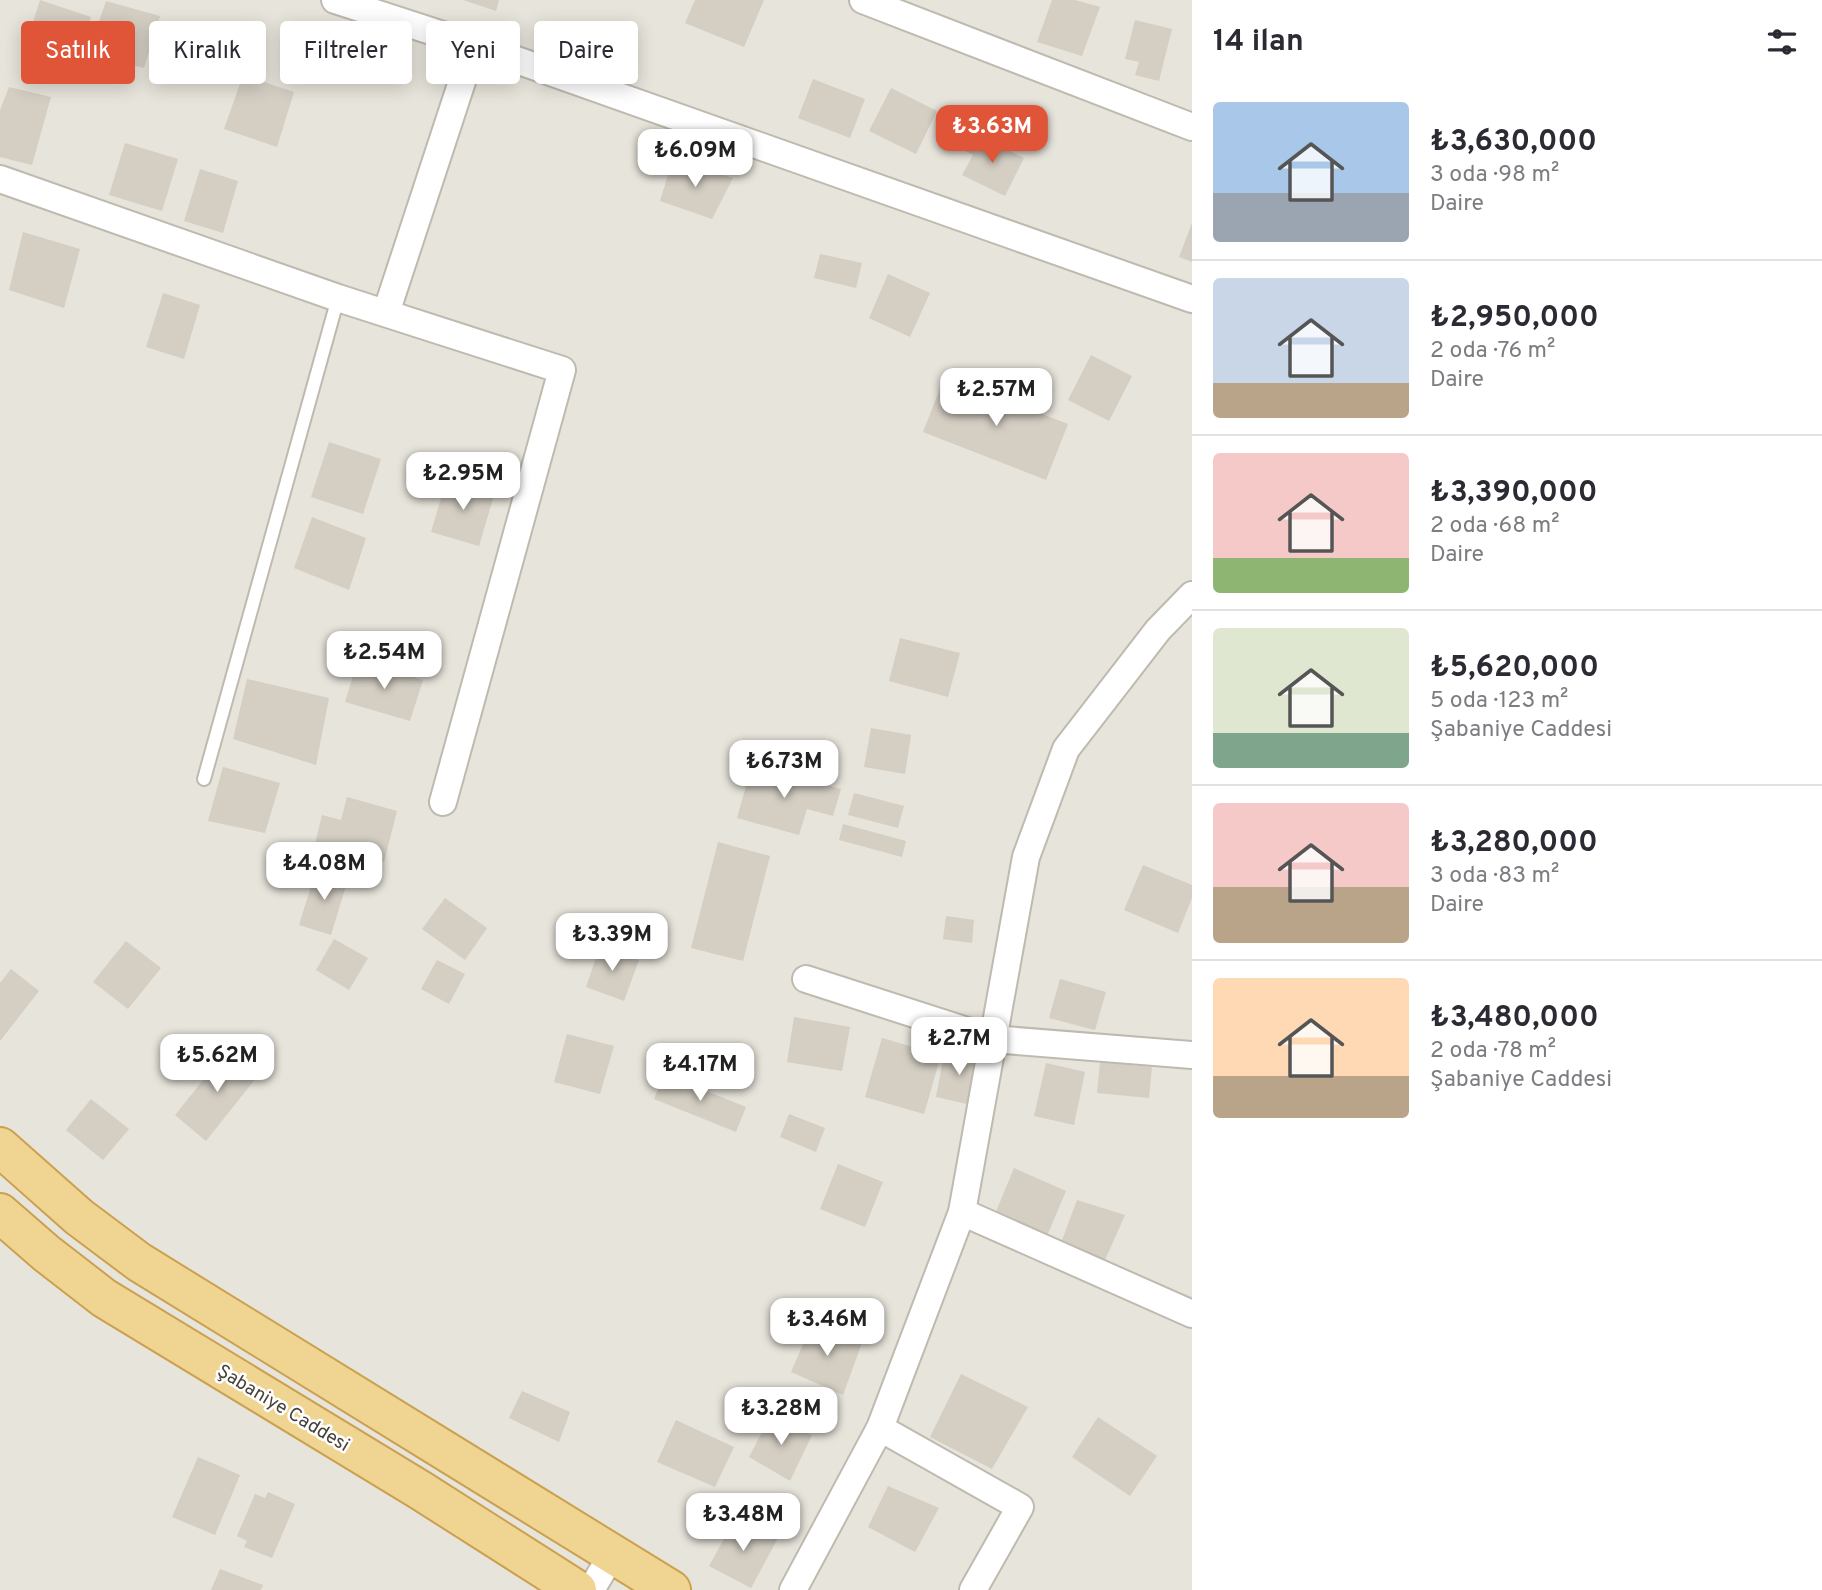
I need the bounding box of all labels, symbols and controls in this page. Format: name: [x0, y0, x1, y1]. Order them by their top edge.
chip: Satılık: [21, 21, 135, 84]
chip: Kiralık: [149, 21, 266, 84]
chip: Filtreler: [280, 21, 412, 84]
chip: Yeni: [426, 21, 520, 84]
chip: Daire: [534, 21, 638, 84]
icon: filters: [1763, 23, 1801, 61]
text: 14 ilan: [1213, 24, 1304, 61]
pin: ₺3.63M: [935, 106, 1049, 165]
text: ₺3.63M: [952, 113, 1032, 142]
text: ₺3,630,000: [1430, 124, 1597, 161]
pin: ₺6.09M: [638, 130, 752, 189]
icon: home: [1269, 130, 1353, 214]
text: ₺6.09M: [654, 137, 736, 166]
text: 3 oda · 98 m²: [1430, 161, 1559, 190]
text: Daire: [1430, 190, 1484, 219]
text: ₺2,950,000: [1430, 300, 1599, 337]
icon: home: [1269, 306, 1353, 390]
text: 2 oda · 76 m²: [1430, 337, 1555, 366]
text: Daire: [1430, 366, 1484, 395]
pin: ₺2.57M: [939, 368, 1053, 428]
text: ₺2.57M: [956, 376, 1036, 405]
pin: ₺2.95M: [406, 452, 520, 512]
text: ₺2.95M: [422, 460, 504, 489]
text: ₺3,390,000: [1430, 475, 1598, 512]
icon: home: [1269, 481, 1353, 565]
text: 2 oda · 68 m²: [1430, 512, 1560, 541]
text: Daire: [1430, 541, 1484, 570]
pin: ₺2.54M: [327, 632, 441, 691]
text: ₺2.54M: [343, 639, 425, 668]
text: ₺5,620,000: [1430, 650, 1599, 687]
icon: home: [1269, 656, 1353, 740]
text: 5 oda · 123 m²: [1430, 687, 1568, 716]
text: Şabaniye Caddesi: [1430, 716, 1612, 745]
pin: ₺6.73M: [727, 740, 841, 800]
text: ₺6.73M: [745, 748, 823, 777]
text: ₺3,280,000: [1430, 825, 1598, 862]
icon: home: [1269, 831, 1353, 915]
pin: ₺4.08M: [267, 842, 381, 902]
text: ₺4.08M: [282, 850, 366, 879]
text: 3 oda · 83 m²: [1430, 862, 1559, 891]
text: Daire: [1430, 891, 1484, 920]
pin: ₺3.39M: [555, 914, 669, 973]
text: ₺3.39M: [572, 921, 652, 950]
text: ₺3,480,000: [1430, 1000, 1599, 1037]
icon: home: [1269, 1006, 1353, 1090]
pin: ₺2.7M: [910, 1018, 1008, 1077]
text: ₺2.7M: [927, 1025, 991, 1054]
pin: ₺5.62M: [160, 1034, 274, 1094]
text: 2 oda · 78 m²: [1430, 1037, 1556, 1066]
text: ₺5.62M: [176, 1042, 258, 1071]
pin: ₺4.17M: [643, 1044, 757, 1103]
text: ₺4.17M: [662, 1051, 738, 1080]
text: Şabaniye Caddesi: [1430, 1066, 1612, 1095]
pin: ₺3.46M: [770, 1298, 884, 1358]
text: ₺3.46M: [786, 1306, 868, 1335]
street label: Şabaniye Caddesi: [212, 1360, 354, 1458]
pin: ₺3.28M: [724, 1388, 838, 1447]
text: ₺3.28M: [740, 1395, 822, 1424]
pin: ₺3.48M: [686, 1494, 800, 1553]
text: ₺3.48M: [702, 1501, 784, 1530]

